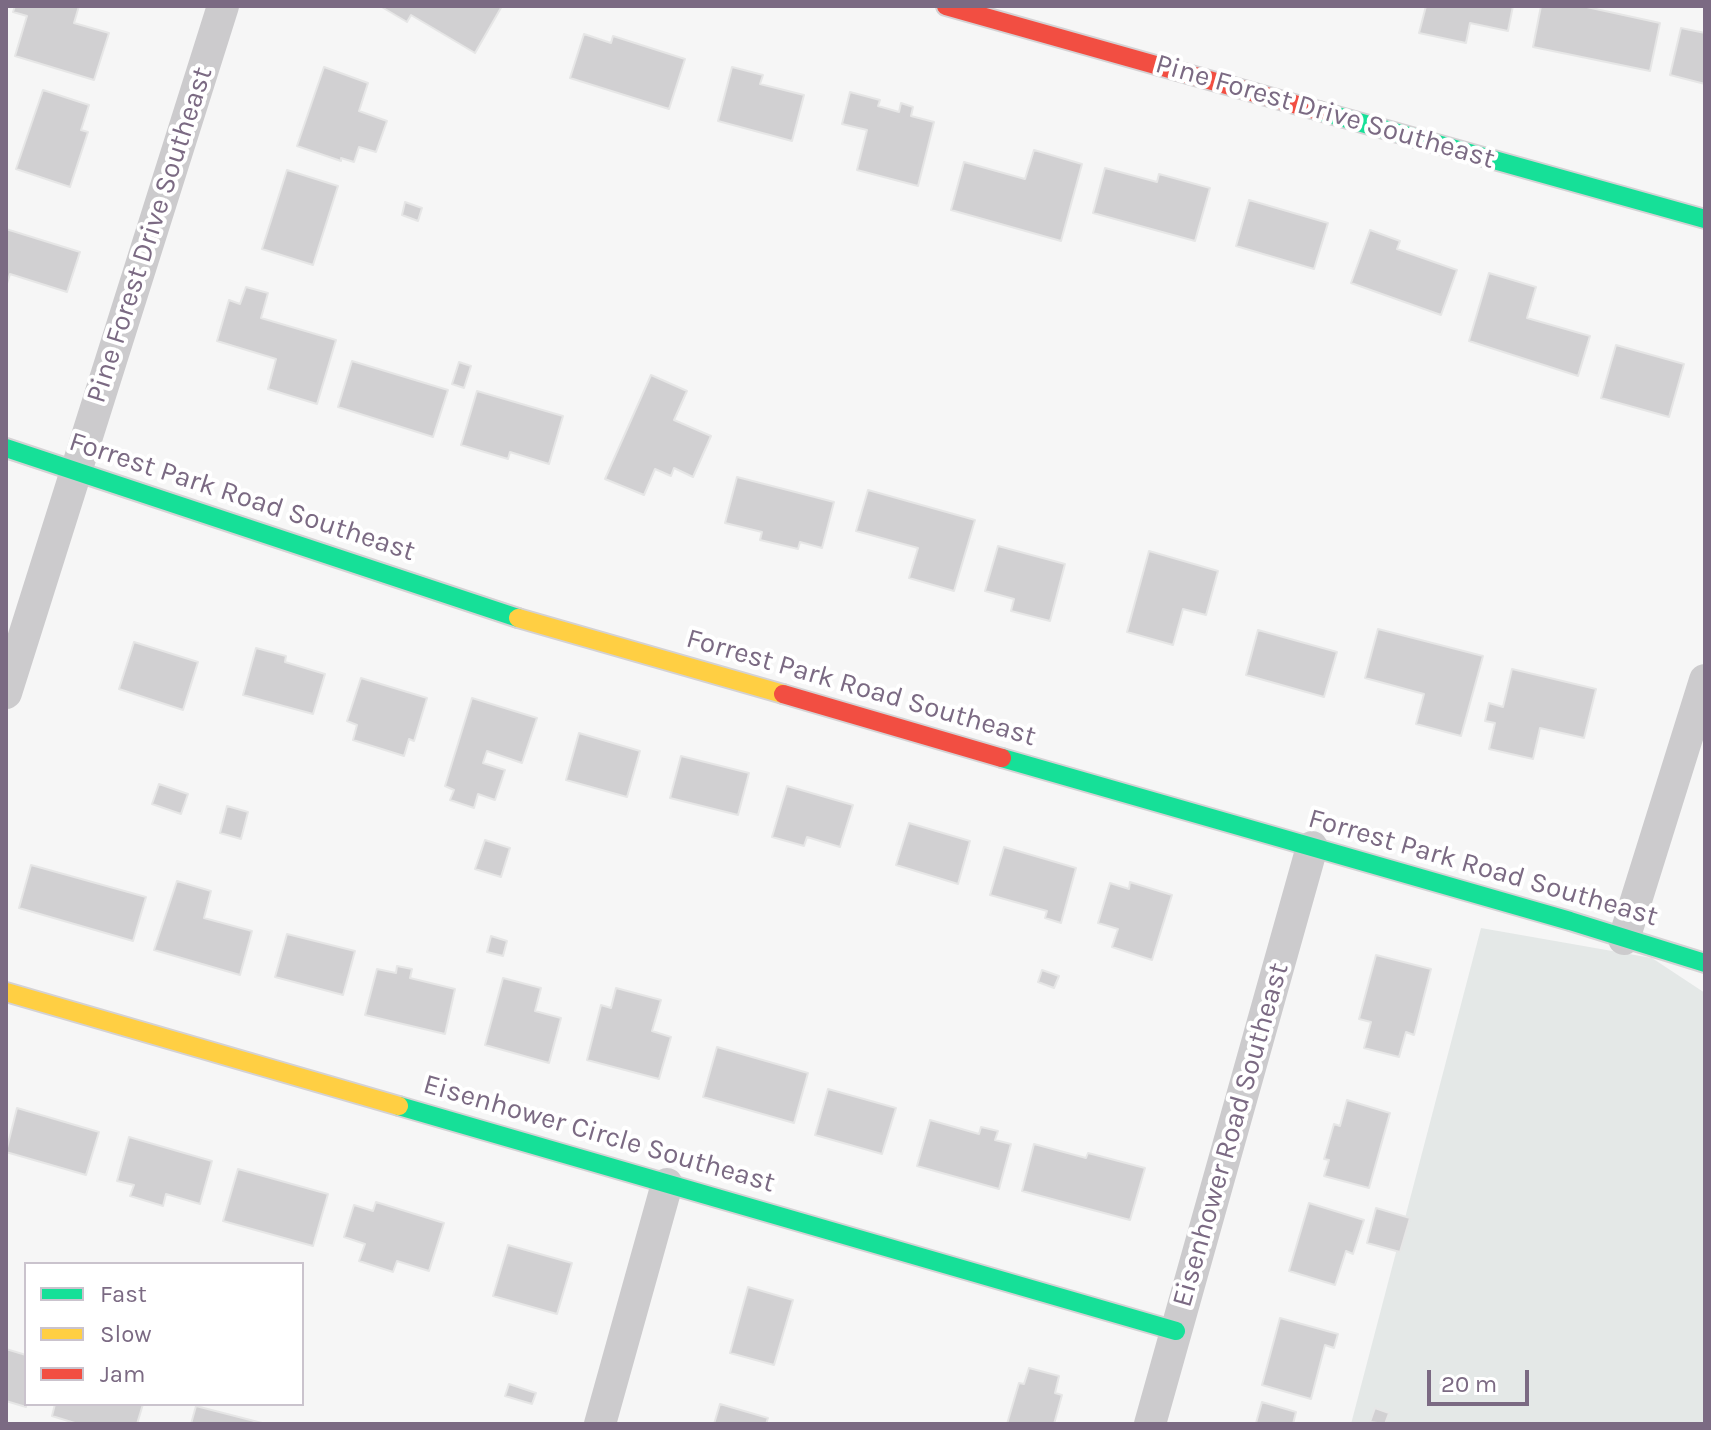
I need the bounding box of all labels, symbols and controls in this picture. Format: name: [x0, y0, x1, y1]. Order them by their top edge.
street label: Pine Forest Drive Southeast: [1152, 47, 1498, 177]
street label: Pine Forest Drive Southeast: [80, 63, 220, 407]
street label: Forrest Park Road Southeast: [65, 425, 419, 569]
street label: Forrest Park Road Southeast: [682, 622, 1040, 754]
street label: Forrest Park Road Southeast: [1304, 802, 1662, 934]
street label: Eisenhower Road Southeast: [1166, 959, 1296, 1311]
street label: Eisenhower Circle Southeast: [419, 1068, 779, 1200]
legend: [24, 1262, 304, 1406]
text: Fast: [100, 1280, 147, 1308]
text: Slow: [100, 1320, 152, 1348]
scale bar: [1431, 1354, 1533, 1404]
text: Jam: [100, 1360, 145, 1388]
text: 20 m: [1441, 1370, 1497, 1398]

